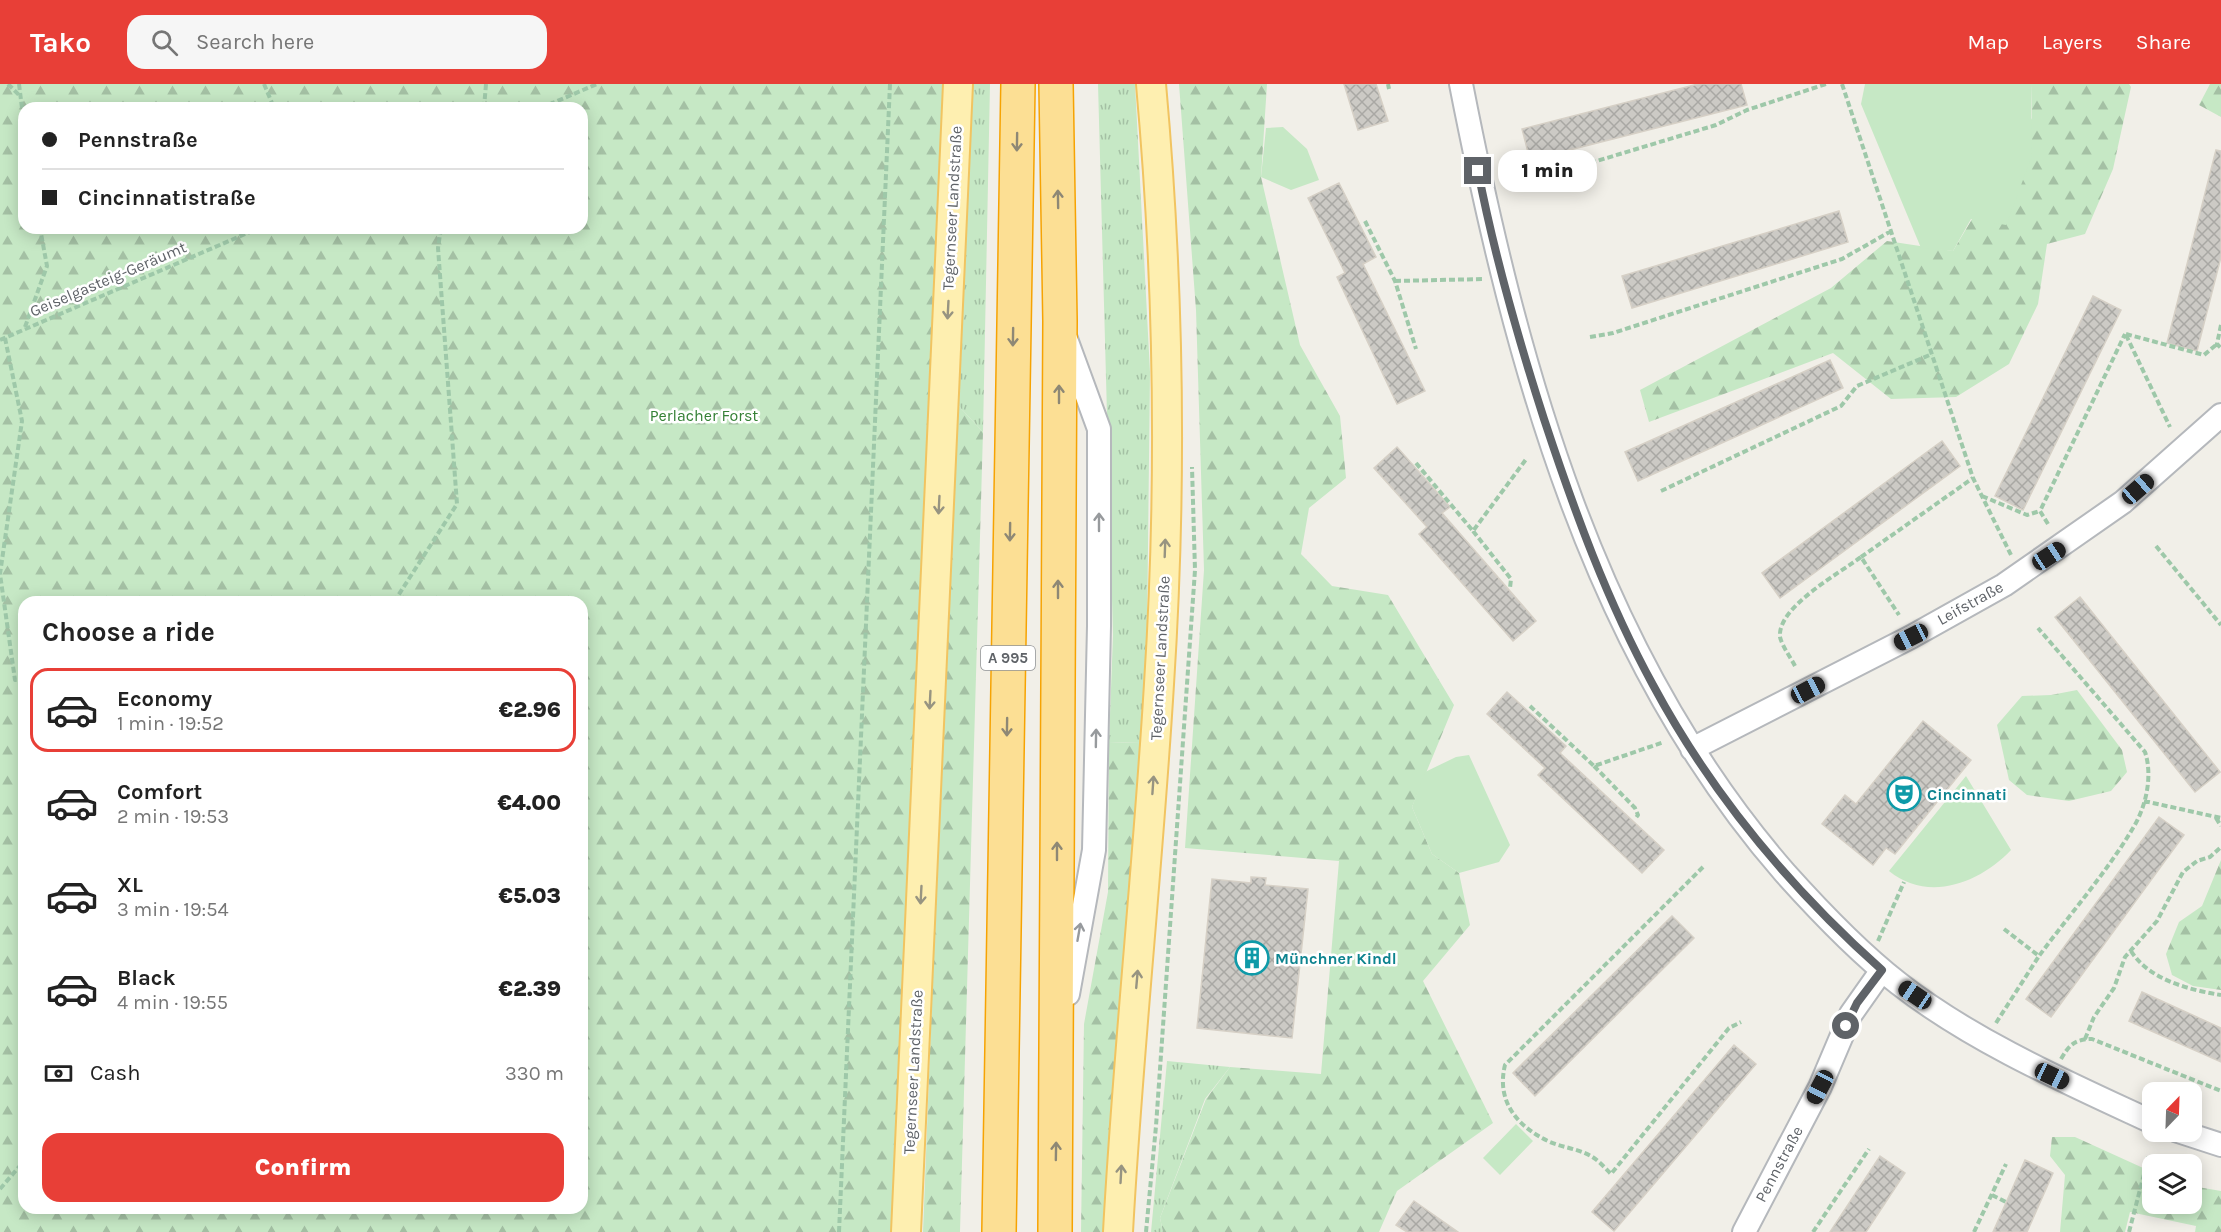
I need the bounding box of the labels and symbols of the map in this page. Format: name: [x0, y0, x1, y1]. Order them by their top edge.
street label: Tegernseer Landstraße: [938, 125, 966, 291]
one-way arrow: [1011, 132, 1023, 152]
callout: 1 min: [1499, 150, 1598, 192]
route end: [1464, 157, 1491, 184]
one-way arrow: [1052, 189, 1064, 209]
street label: Geiselgasteig-Geräumt: [27, 237, 189, 321]
one-way arrow: [942, 300, 953, 320]
one-way arrow: [1007, 327, 1019, 347]
one-way arrow: [1053, 384, 1065, 404]
park label: Perlacher Forst: [650, 406, 758, 425]
car: [2119, 470, 2157, 508]
one-way arrow: [933, 495, 944, 515]
one-way arrow: [1093, 513, 1105, 533]
one-way arrow: [1004, 522, 1016, 542]
one-way arrow: [1159, 539, 1171, 559]
car: [2029, 539, 2069, 573]
street label: Tegernseer Landstraße: [1146, 575, 1174, 741]
street label: Leifstraße: [1934, 577, 2006, 629]
one-way arrow: [1052, 579, 1064, 599]
car: [1891, 621, 1931, 653]
road number: A 995: [981, 646, 1035, 670]
car: [1788, 674, 1828, 706]
one-way arrow: [924, 689, 935, 709]
one-way arrow: [1001, 717, 1013, 737]
one-way arrow: [1091, 729, 1102, 749]
one-way arrow: [1147, 775, 1158, 795]
theatre icon: Cincinnati: [1886, 776, 1922, 812]
place label: Cincinnati: [1927, 785, 2007, 804]
one-way arrow: [1051, 841, 1063, 861]
one-way arrow: [915, 884, 926, 904]
one-way arrow: [1074, 923, 1085, 942]
building icon: Münchner Kindl: [1234, 940, 1270, 976]
place label: Münchner Kindl: [1275, 949, 1397, 968]
one-way arrow: [1132, 970, 1143, 990]
car: [1895, 977, 1935, 1013]
street label: Tegernseer Landstraße: [899, 989, 927, 1155]
route start: [1832, 1012, 1859, 1039]
car: [2032, 1060, 2072, 1092]
car: [1804, 1067, 1836, 1107]
north arrow: [2142, 1082, 2202, 1142]
street label: Pennstraße: [1751, 1123, 1807, 1205]
one-way arrow: [1050, 1141, 1062, 1161]
one-way arrow: [1116, 1164, 1127, 1184]

